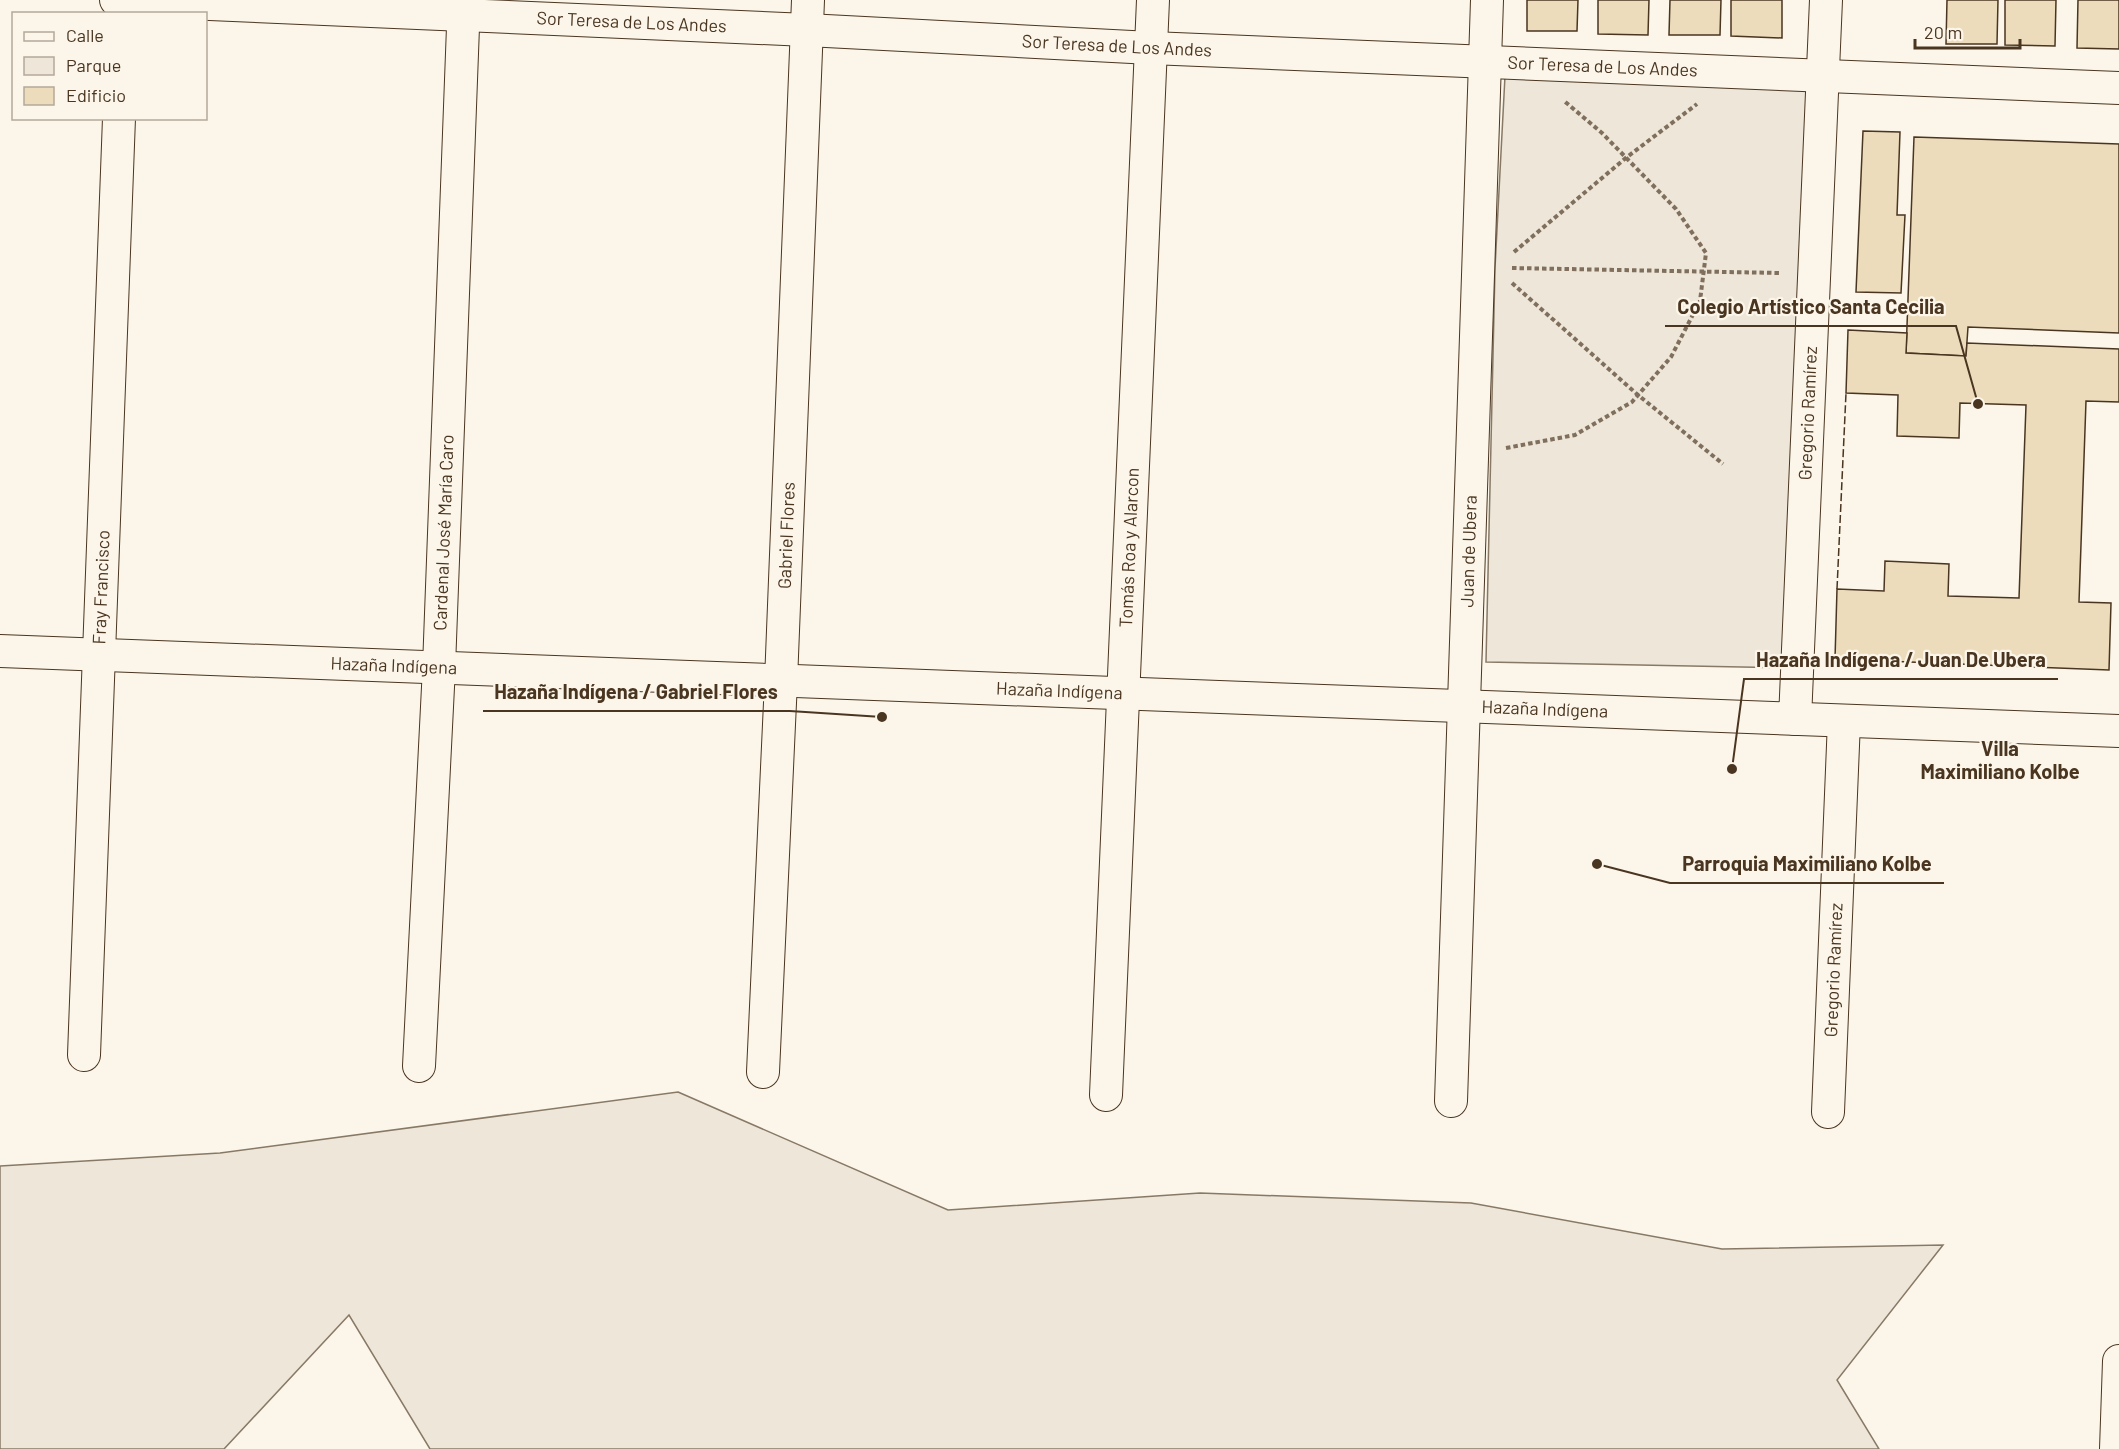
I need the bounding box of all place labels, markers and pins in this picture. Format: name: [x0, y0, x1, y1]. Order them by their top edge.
callout: Colegio Artístico Santa Cecilia: [1665, 288, 1956, 326]
callout: Hazaña Indígena / Juan De Ubera: [1744, 641, 2058, 679]
callout: Hazaña Indígena / Gabriel Flores: [483, 673, 790, 711]
callout: Parroquia Maximiliano Kolbe: [1670, 845, 1944, 883]

